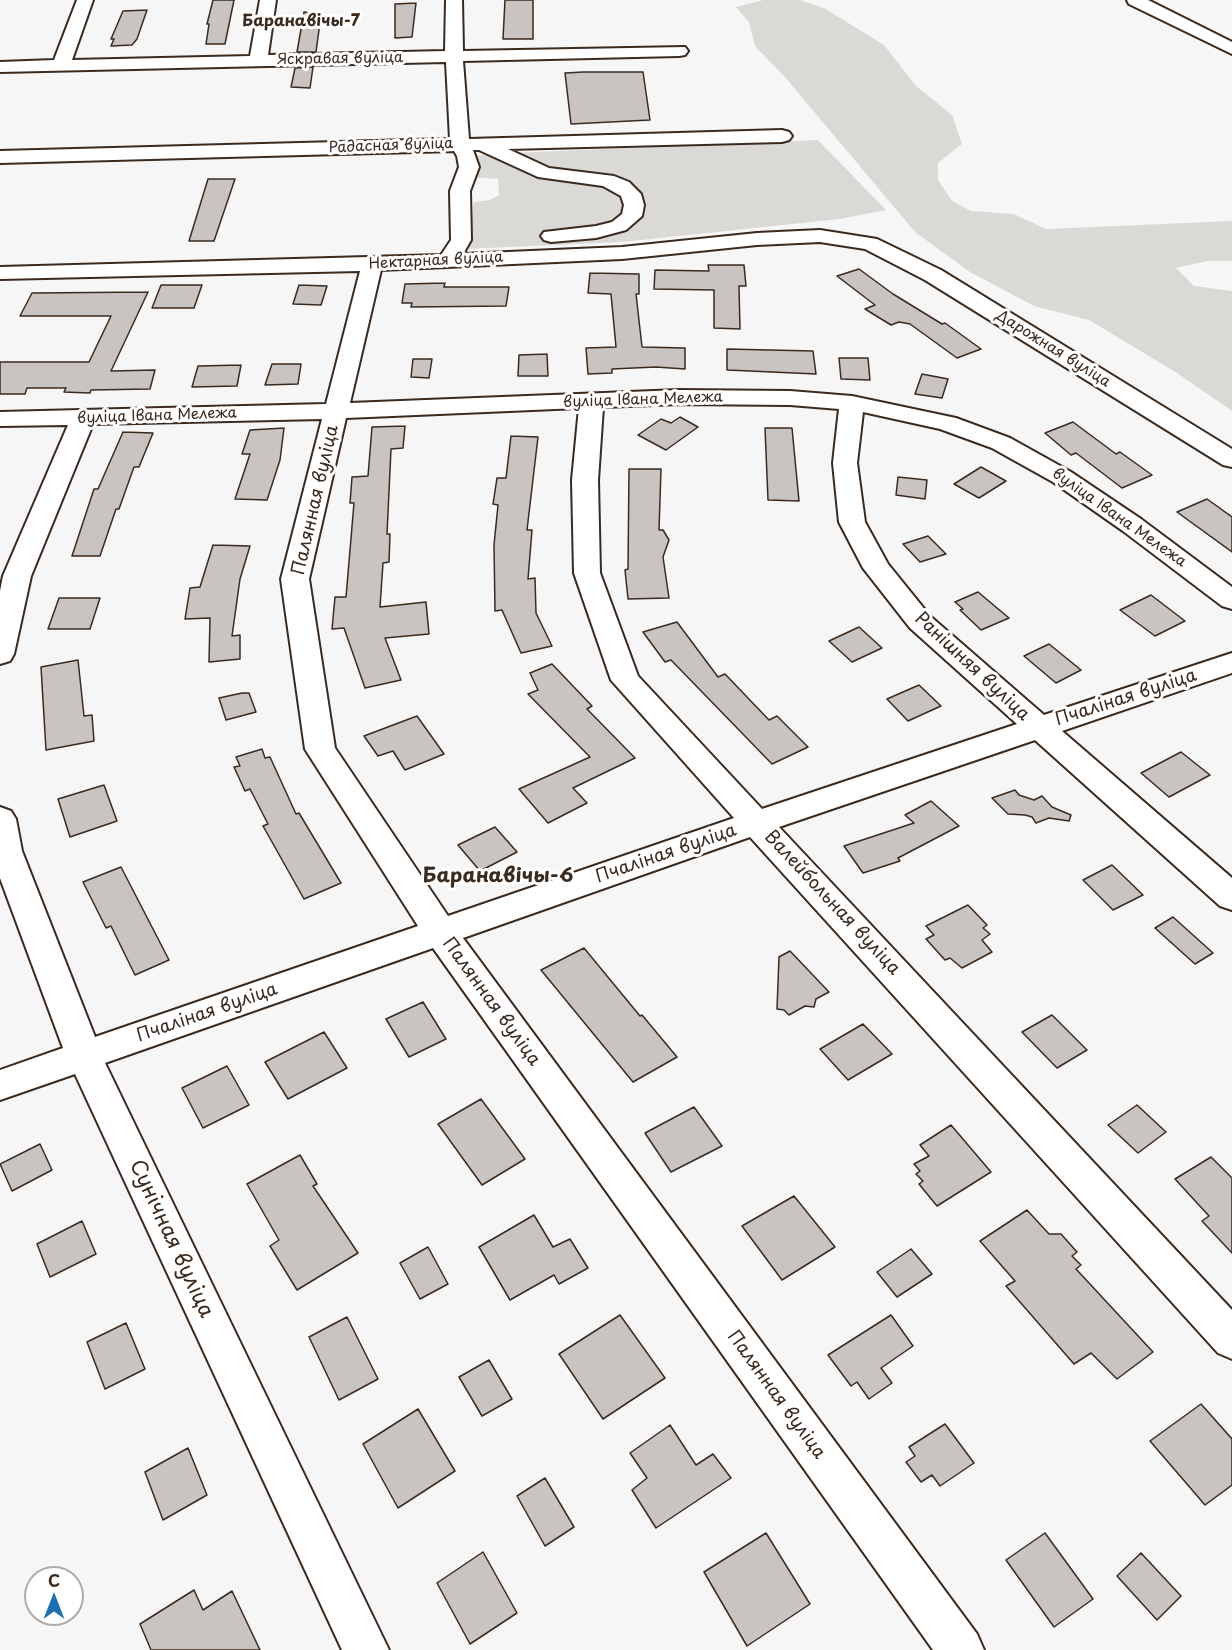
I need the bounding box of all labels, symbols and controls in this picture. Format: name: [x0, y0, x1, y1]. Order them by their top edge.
district label: Баранавічы-7: [242, 12, 360, 32]
street label: Яскравая вуліца: [277, 49, 403, 69]
street label: Радасная вуліца: [328, 135, 454, 157]
street label: Нектарная вуліца: [368, 248, 504, 274]
street label: Дарожная вуліца: [993, 307, 1113, 391]
street label: вуліца Івана Мележа: [563, 388, 723, 412]
street label: вуліца Івана Мележа: [77, 404, 237, 428]
street label: Палянная вуліца: [288, 423, 344, 577]
street label: вуліца Івана Мележа: [1048, 465, 1190, 571]
street label: Ранішняя вуліца: [910, 608, 1034, 726]
street label: Пчаліная вуліца: [1053, 665, 1199, 731]
street label: Пчаліная вуліца: [593, 820, 739, 888]
street label: Валейбольная вуліца: [759, 826, 905, 980]
district label: Баранавічы-6: [423, 864, 573, 888]
street label: Палянная вуліца: [437, 934, 545, 1070]
street label: Пчаліная вуліца: [134, 979, 280, 1047]
street label: Сунічная вуліца: [123, 1156, 219, 1322]
street label: Палянная вуліца: [722, 1327, 830, 1463]
north arrow: [24, 1566, 84, 1626]
text: С: [48, 1568, 60, 1592]

